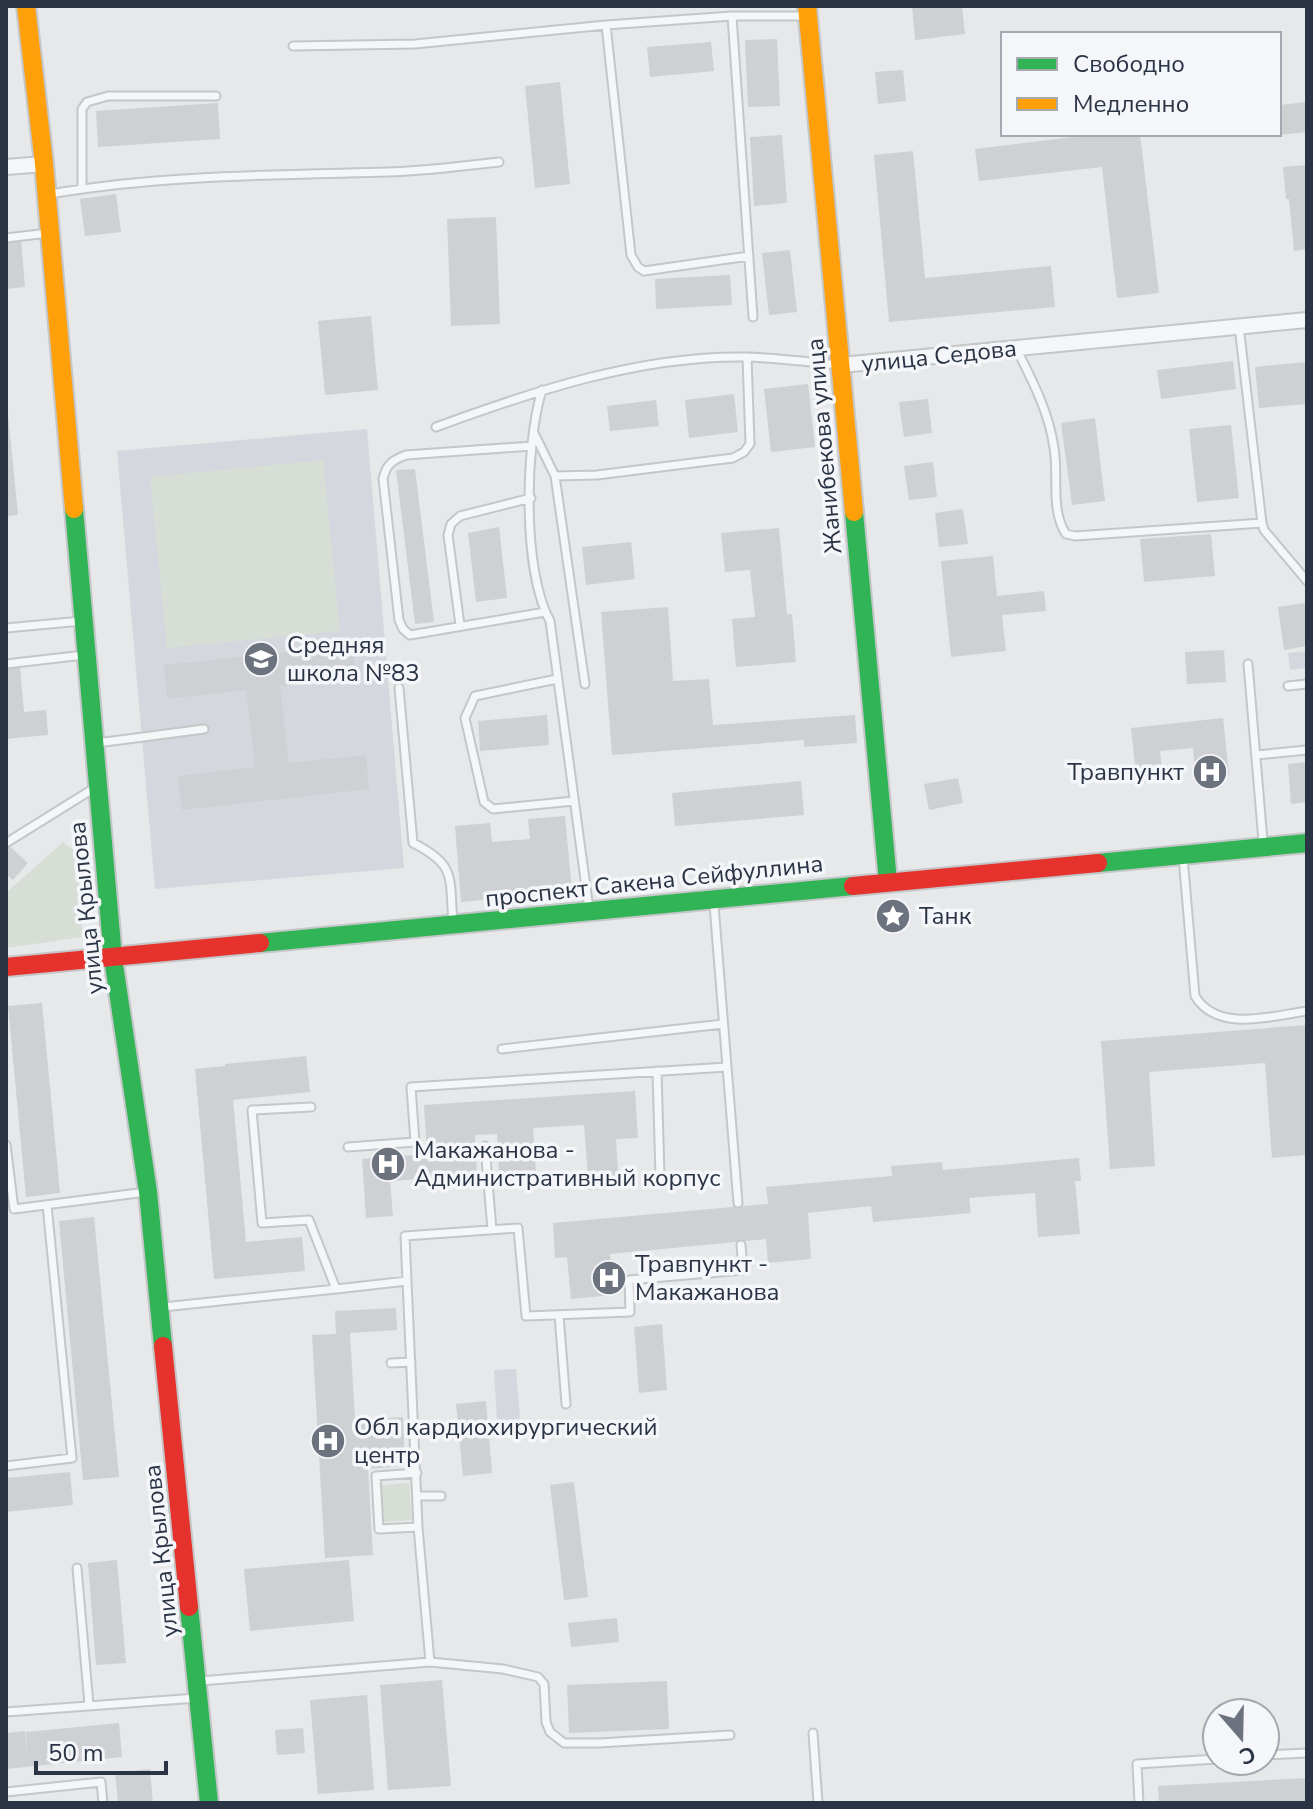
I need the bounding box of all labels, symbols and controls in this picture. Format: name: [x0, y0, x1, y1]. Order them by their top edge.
legend: [1001, 32, 1281, 136]
text: Свободно: [1073, 48, 1185, 80]
text: Медленно: [1073, 88, 1189, 120]
street label: улица Седова: [860, 332, 1018, 380]
street label: Жанибекова улица: [799, 337, 849, 555]
place label: Средняя школа №83: [287, 629, 420, 689]
school or university icon: Средняя школа №83: [242, 640, 280, 678]
hospital icon: Травпункт: [1191, 753, 1229, 791]
place label: Травпункт: [1067, 756, 1184, 788]
street label: улица Крылова: [61, 820, 111, 996]
street label: проспект Сакена Сейфуллина: [483, 847, 825, 915]
place icon: Танк: [874, 897, 912, 935]
place label: Танк: [919, 900, 972, 932]
place label: Макажанова - Административный корпус: [414, 1134, 721, 1194]
hospital icon: Макажанова - Административный корпус: [369, 1145, 407, 1183]
place label: Травпункт - Макажанова: [635, 1248, 780, 1308]
hospital icon: Травпункт - Макажанова: [590, 1259, 628, 1297]
place label: Обл кардиохирургический центр: [354, 1411, 658, 1471]
hospital icon: Обл кардиохирургический центр: [309, 1422, 347, 1460]
street label: улица Крылова: [136, 1463, 186, 1639]
north arrow: [1201, 1697, 1281, 1777]
scale bar: [36, 1725, 166, 1775]
text: 50 m: [48, 1737, 104, 1769]
text: С: [1235, 1738, 1260, 1772]

